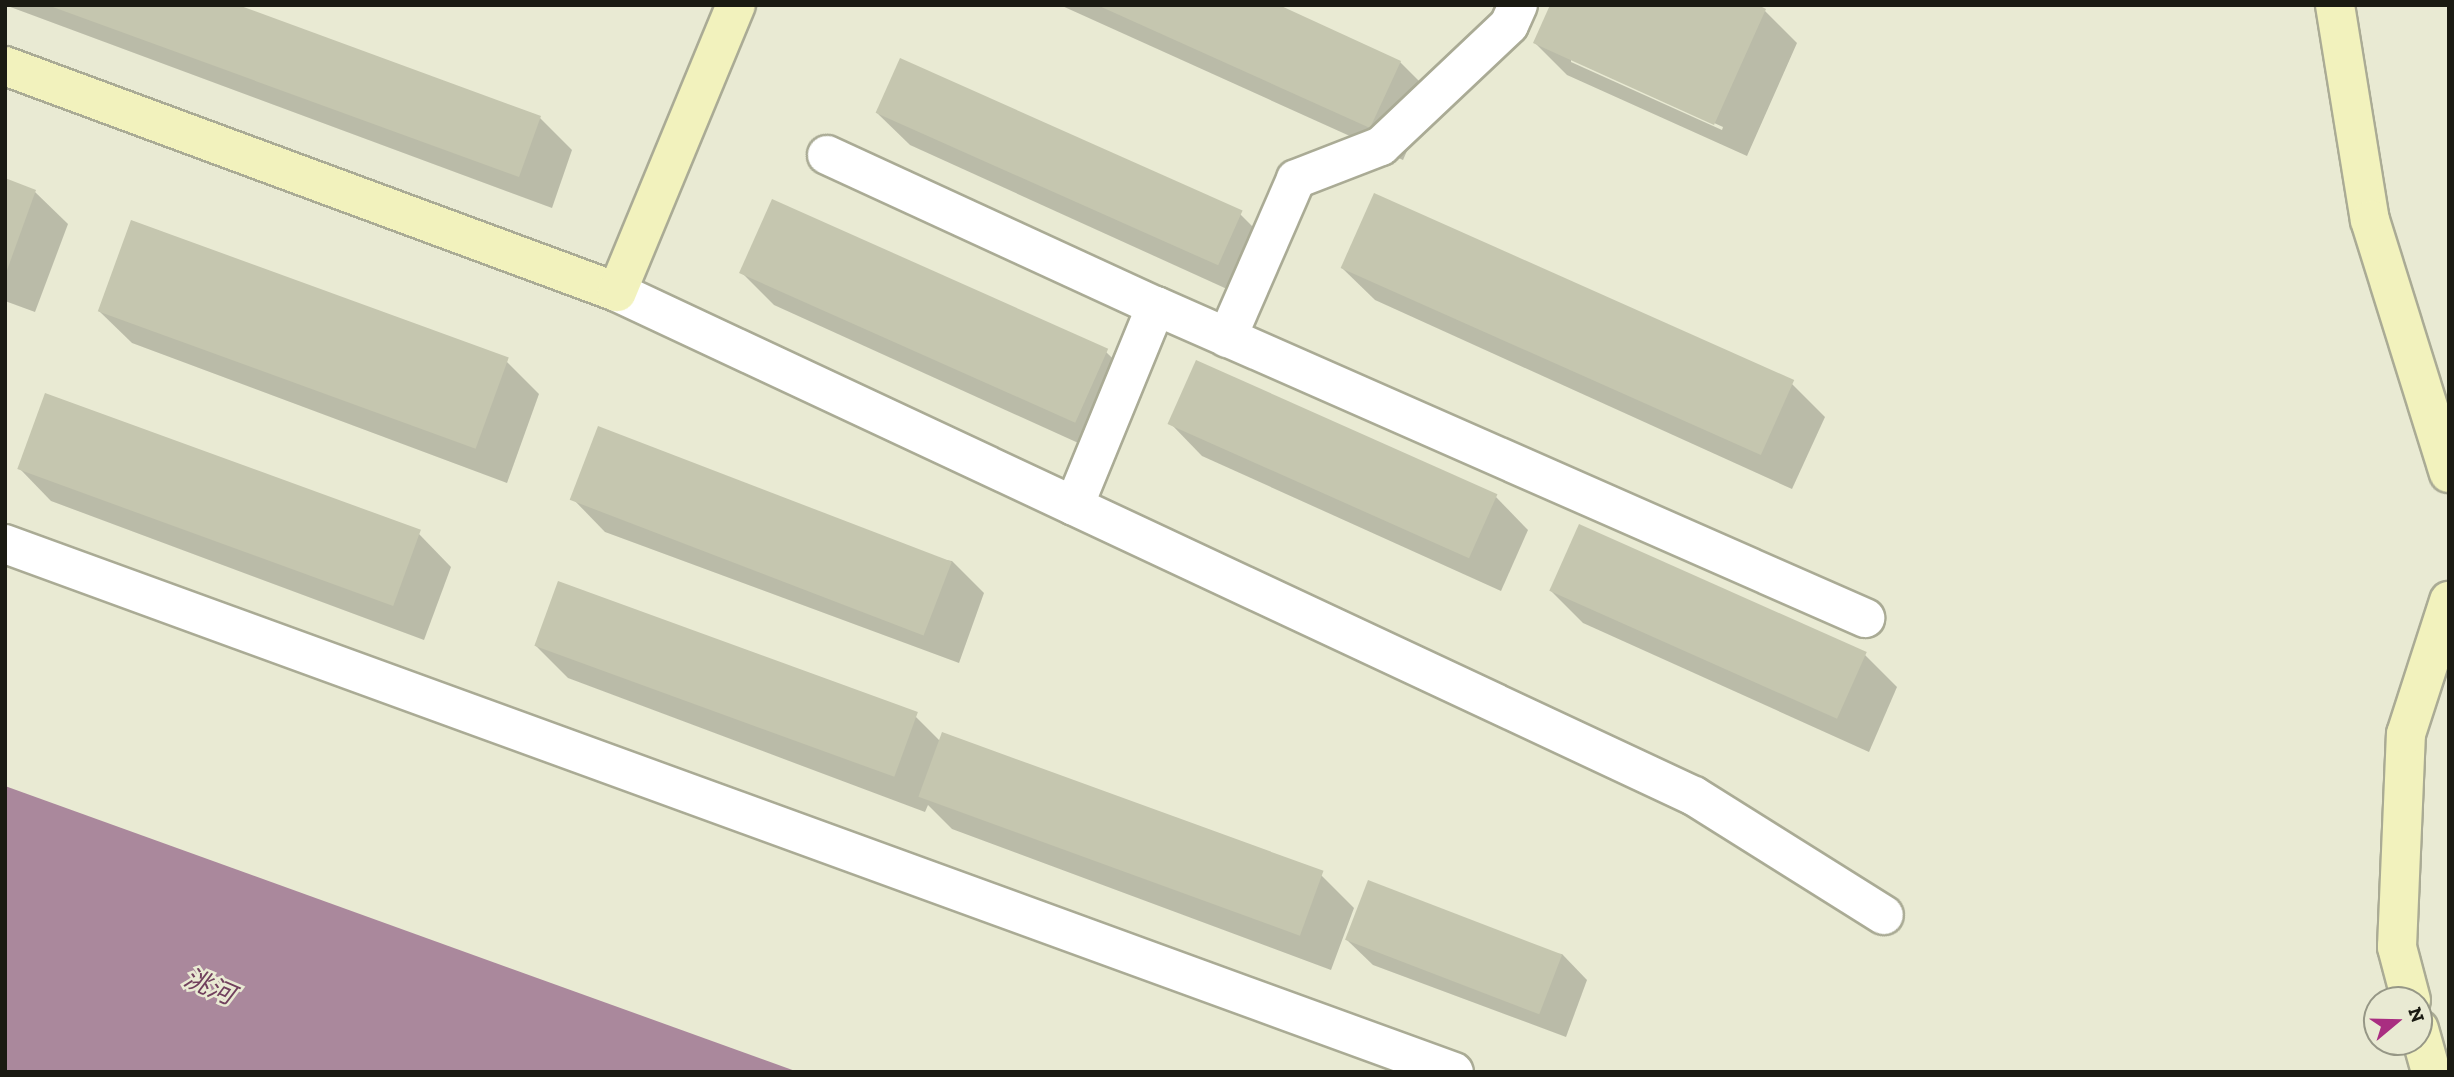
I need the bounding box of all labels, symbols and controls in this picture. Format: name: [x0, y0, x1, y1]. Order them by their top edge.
water label: 洮河: [179, 962, 239, 1012]
north arrow: [2363, 986, 2433, 1056]
text: N: [2403, 1004, 2430, 1025]

